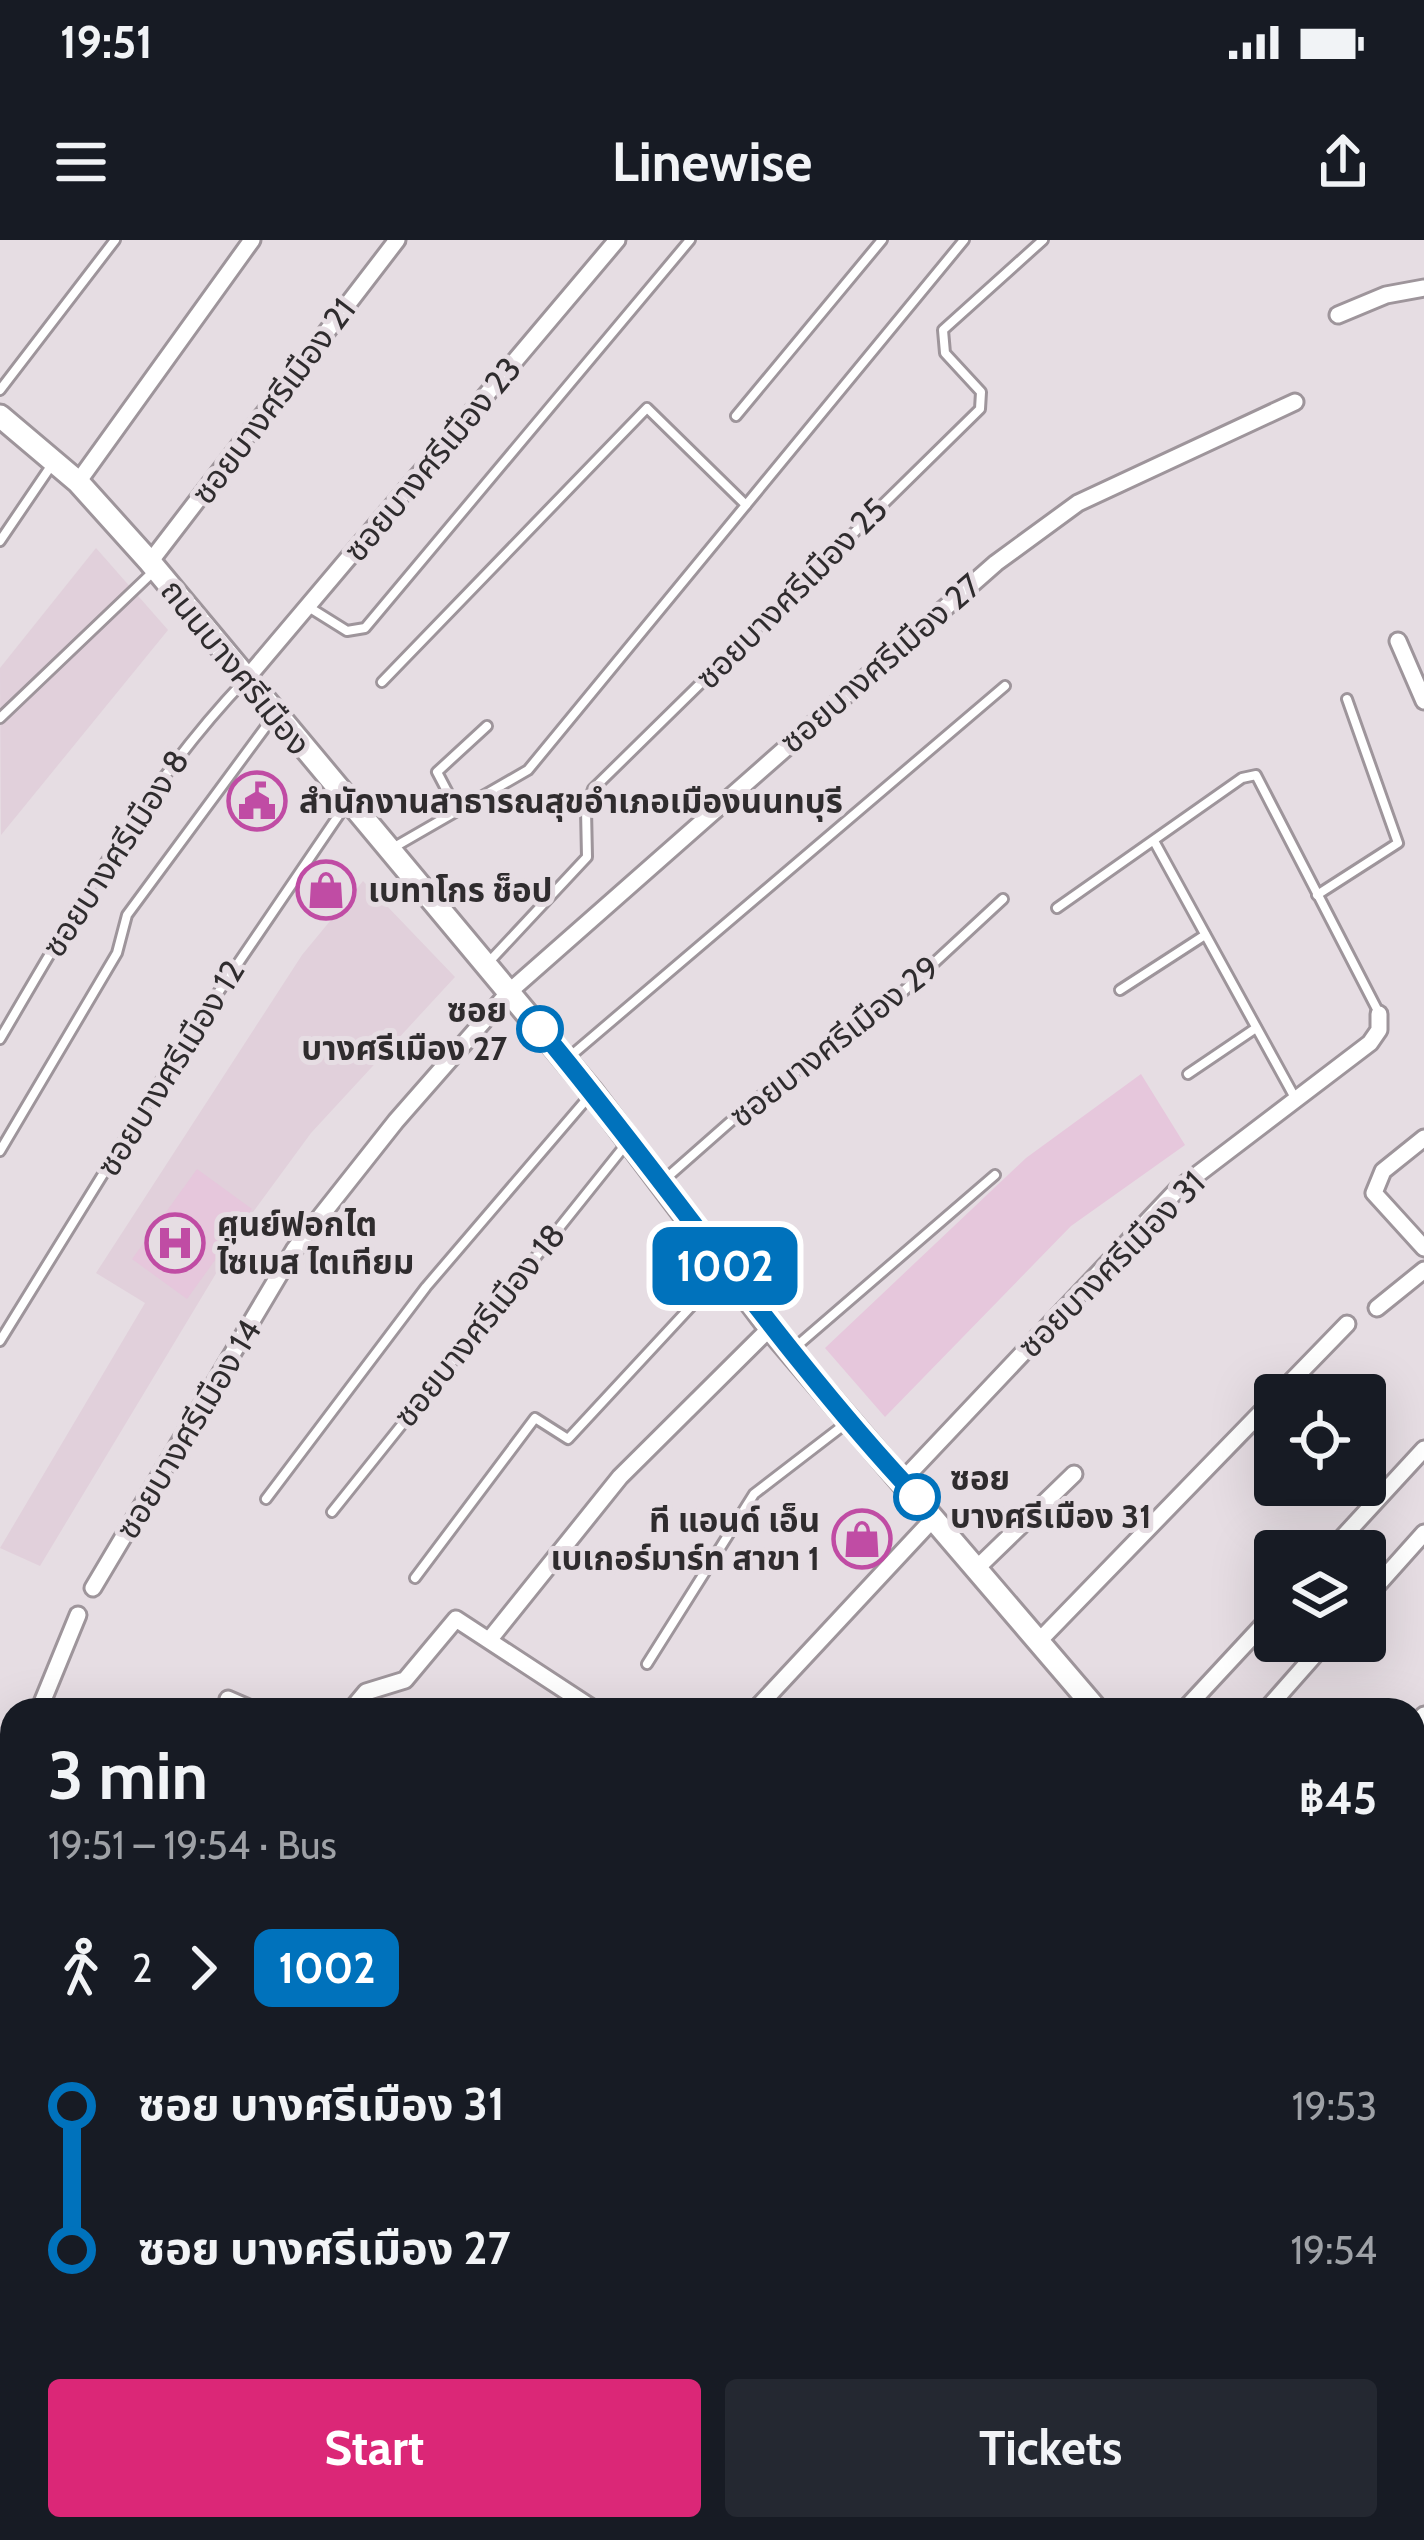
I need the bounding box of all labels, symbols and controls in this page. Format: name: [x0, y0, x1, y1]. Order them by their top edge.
text: 19:51: [60, 15, 153, 69]
icon: menu: [48, 129, 114, 195]
text: Linewise: [612, 129, 812, 195]
icon: share: [1310, 129, 1376, 195]
street label: ซอยบางศรีเมือง 21: [183, 290, 363, 512]
street label: ซอยบางศรีเมือง 23: [335, 349, 529, 569]
street label: ซอยบางศรีเมือง 25: [687, 489, 895, 697]
street label: ซอยบางศรีเมือง 27: [772, 565, 989, 761]
street label: ถนนบางศรีเมือง: [153, 571, 319, 763]
street label: ซอยบางศรีเมือง 8: [33, 742, 197, 964]
public building icon: สำนักงานสาธารณสุขอำเภอเมืองนนทบุรี: [226, 770, 288, 832]
place label: สำนักงานสาธารณสุขอำเภอเมืองนนทบุรี: [299, 781, 843, 822]
shop icon: เบทาโกร ช็อป: [295, 859, 357, 921]
place label: เบทาโกร ช็อป: [368, 870, 552, 910]
street label: ซอยบางศรีเมือง 29: [721, 947, 947, 1135]
street label: ซอยบางศรีเมือง 12: [88, 953, 252, 1183]
place label: ซอย บางศรีเมือง 27: [301, 990, 507, 1068]
marker: ซอย บางศรีเมือง 27: [518, 1007, 562, 1051]
street label: ซอยบางศรีเมือง 31: [1009, 1162, 1213, 1366]
place label: ศูนย์ฟอกไต ไซเมส ไตเทียม: [217, 1204, 414, 1282]
hospital icon: ศูนย์ฟอกไต ไซเมส ไตเทียม: [144, 1212, 206, 1274]
street label: ซอยบางศรีเมือง 18: [385, 1215, 573, 1435]
line badge: 1002: [641, 1227, 809, 1305]
text: 1002: [676, 1240, 774, 1292]
street label: ซอยบางศรีเมือง 14: [107, 1312, 269, 1546]
map controls: [1254, 1374, 1386, 1662]
button: locate: [1254, 1374, 1386, 1506]
place label: ซอย บางศรีเมือง 31: [950, 1458, 1151, 1536]
marker: ซอย บางศรีเมือง 31: [895, 1475, 939, 1519]
place label: ที แอนด์ เอ็น เบเกอร์มาร์ท สาขา 1: [550, 1500, 820, 1578]
shop icon: ที แอนด์ เอ็น เบเกอร์มาร์ท สาขา 1: [831, 1508, 893, 1570]
button: layers: [1254, 1530, 1386, 1662]
text: 3 min: [48, 1735, 208, 1816]
text: ฿45: [1299, 1771, 1377, 1825]
text: 19:51 – 19:54 · Bus: [48, 1821, 337, 1869]
icon: walk: [48, 1935, 114, 2001]
icon: forward: [170, 1935, 236, 2001]
text: 1002: [278, 1942, 375, 1994]
text: 2: [132, 1944, 152, 1992]
text: ซอย บางศรีเมือง 31: [138, 2077, 504, 2131]
text: 19:53: [1292, 2082, 1377, 2130]
text: ซอย บางศรีเมือง 27: [138, 2221, 510, 2275]
text: 19:54: [1290, 2226, 1377, 2274]
button: Start: [48, 2379, 701, 2517]
button: Tickets: [725, 2379, 1377, 2517]

